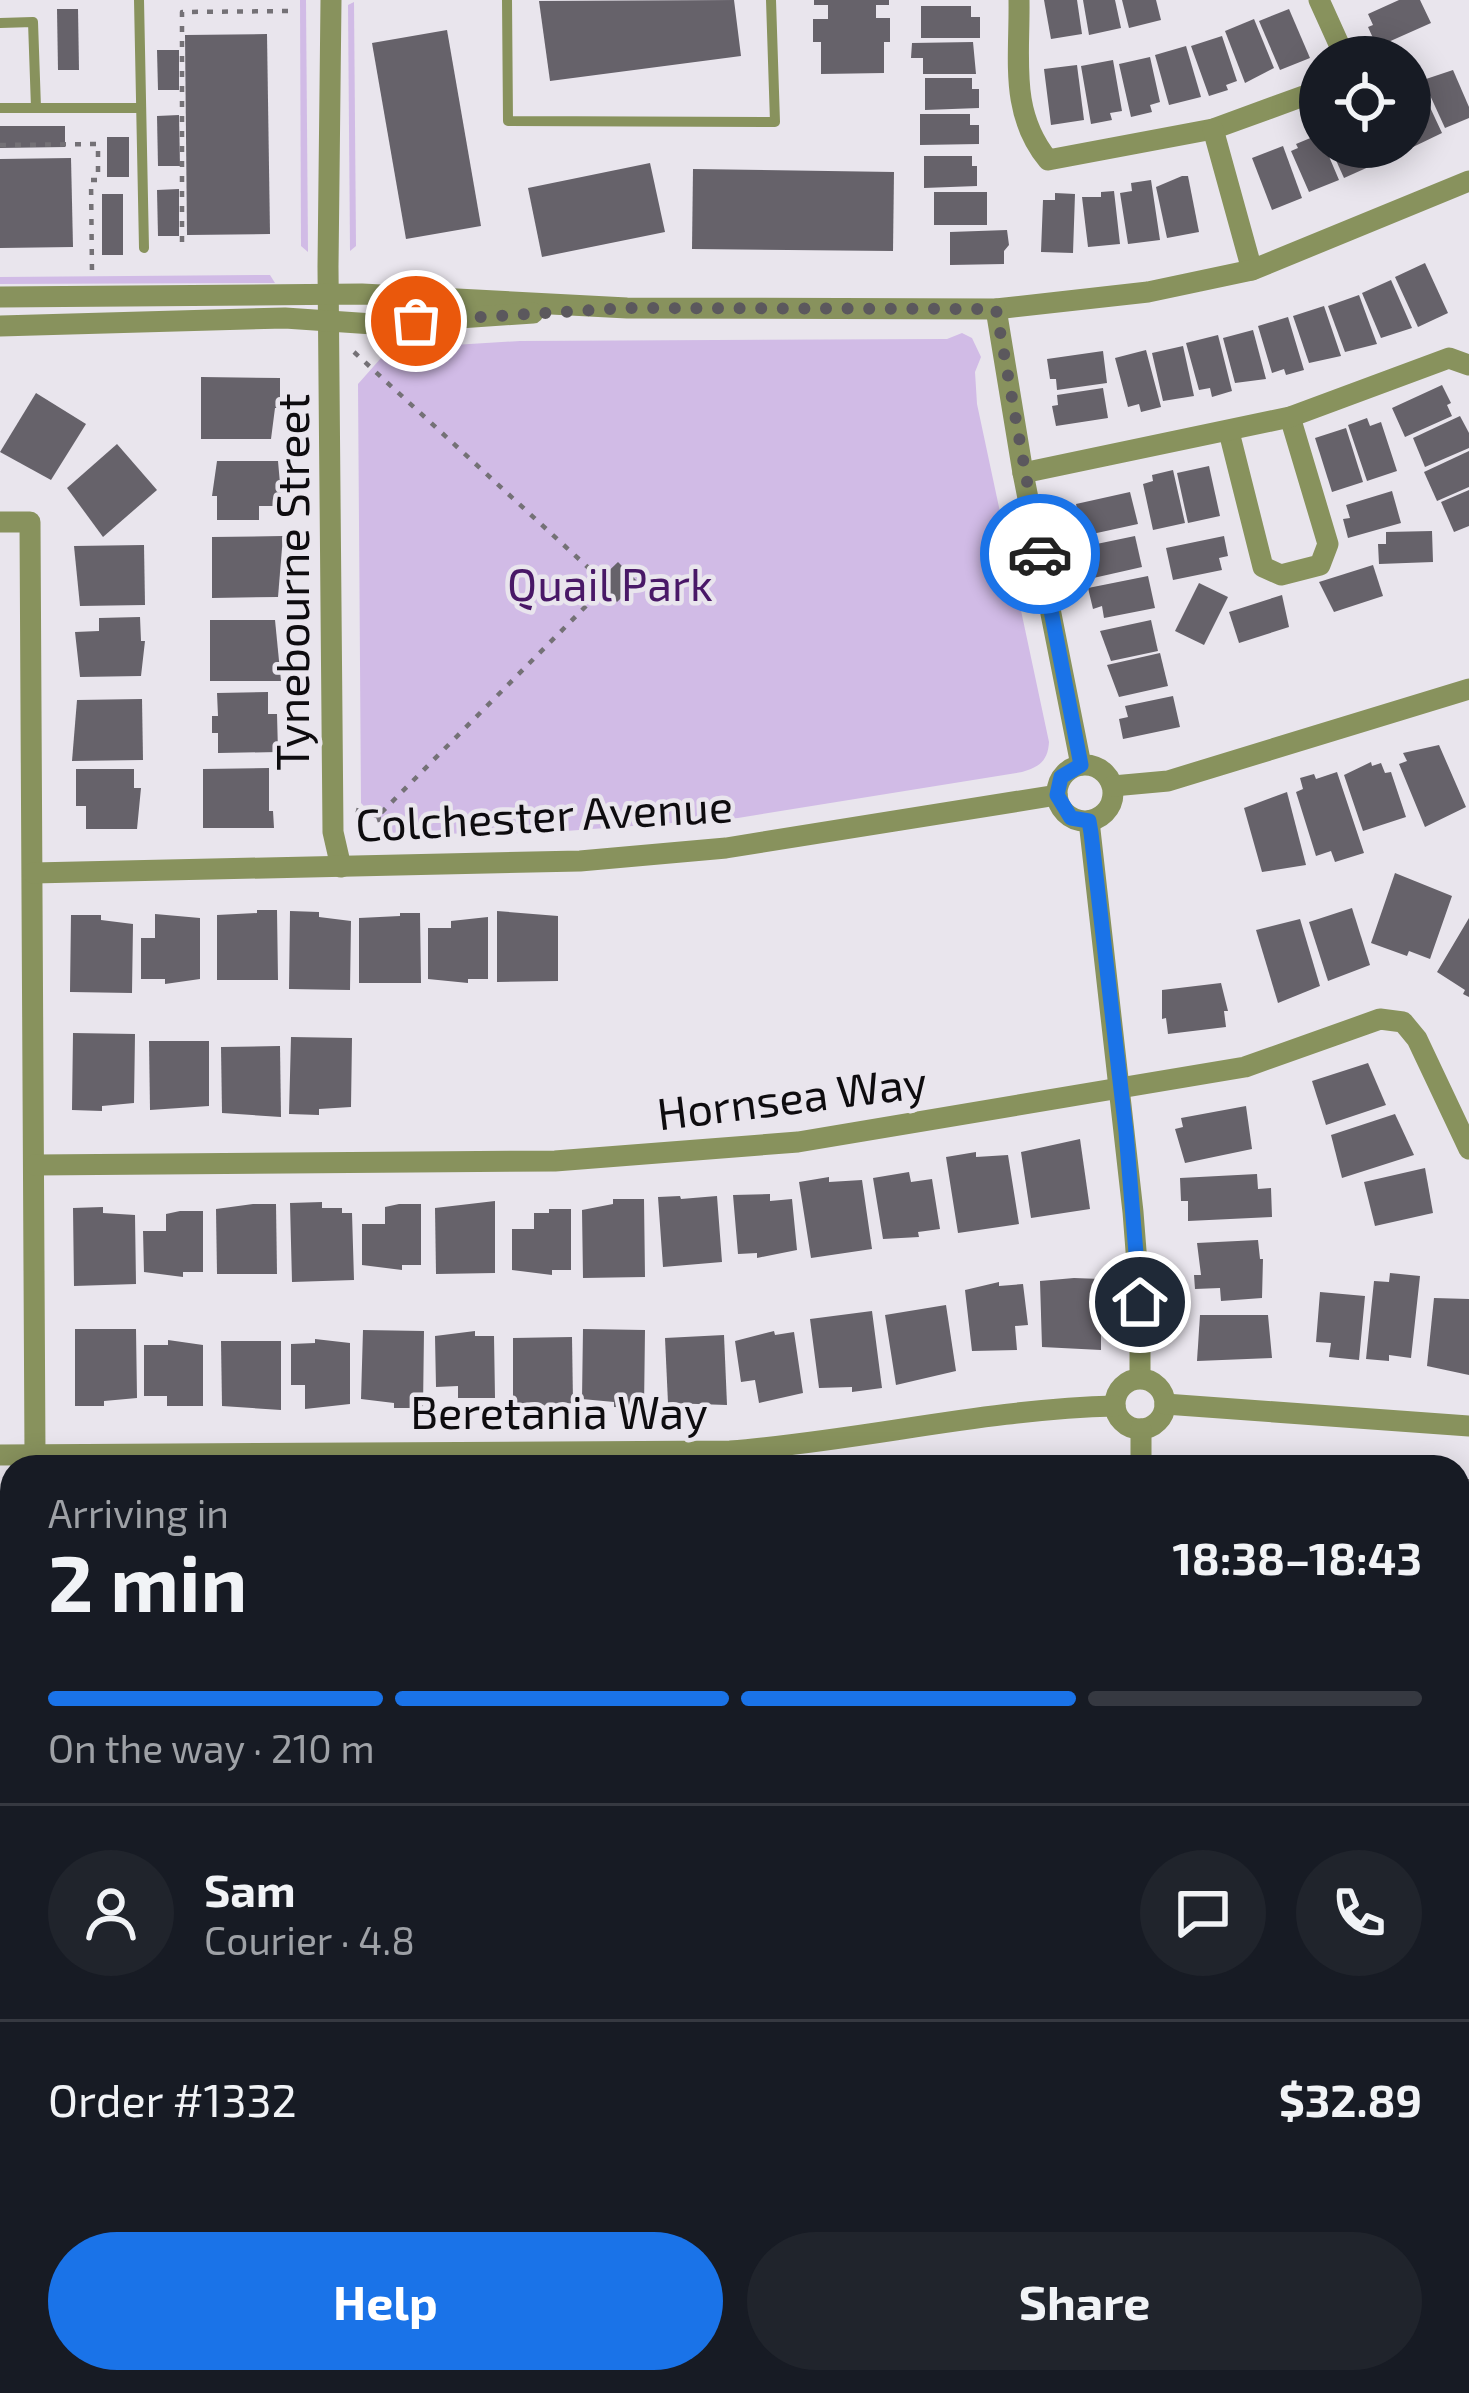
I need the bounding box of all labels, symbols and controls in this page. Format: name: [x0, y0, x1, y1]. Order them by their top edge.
map controls: [1299, 36, 1431, 168]
button: locate: [1299, 36, 1431, 168]
pin: [365, 270, 467, 372]
icon: bag: [383, 288, 449, 354]
street label: Tynebourne Street: [264, 393, 318, 771]
courier: [980, 494, 1100, 614]
icon: car: [1007, 521, 1073, 587]
park label: Quail Park: [507, 556, 713, 611]
street label: Colchester Avenue: [354, 777, 734, 851]
street label: Hornsea Way: [654, 1053, 930, 1139]
pin: [1089, 1251, 1191, 1353]
icon: home: [1107, 1269, 1173, 1335]
street label: Beretania Way: [410, 1384, 708, 1438]
text: Arriving in: [48, 1489, 229, 1536]
text: 18:38–18:43: [1172, 1530, 1422, 1584]
text: 2 min: [48, 1534, 247, 1628]
text: On the way · 210 m: [48, 1724, 375, 1771]
button: person: [48, 1850, 174, 1976]
button: chat: [1140, 1850, 1266, 1976]
button: phone: [1296, 1850, 1422, 1976]
text: Sam: [204, 1862, 296, 1916]
text: Courier · 4.8: [204, 1916, 415, 1963]
text: Order #1332: [48, 2072, 297, 2126]
text: $32.89: [1279, 2072, 1422, 2126]
button: Help: [48, 2232, 723, 2370]
button: Share: [747, 2232, 1422, 2370]

